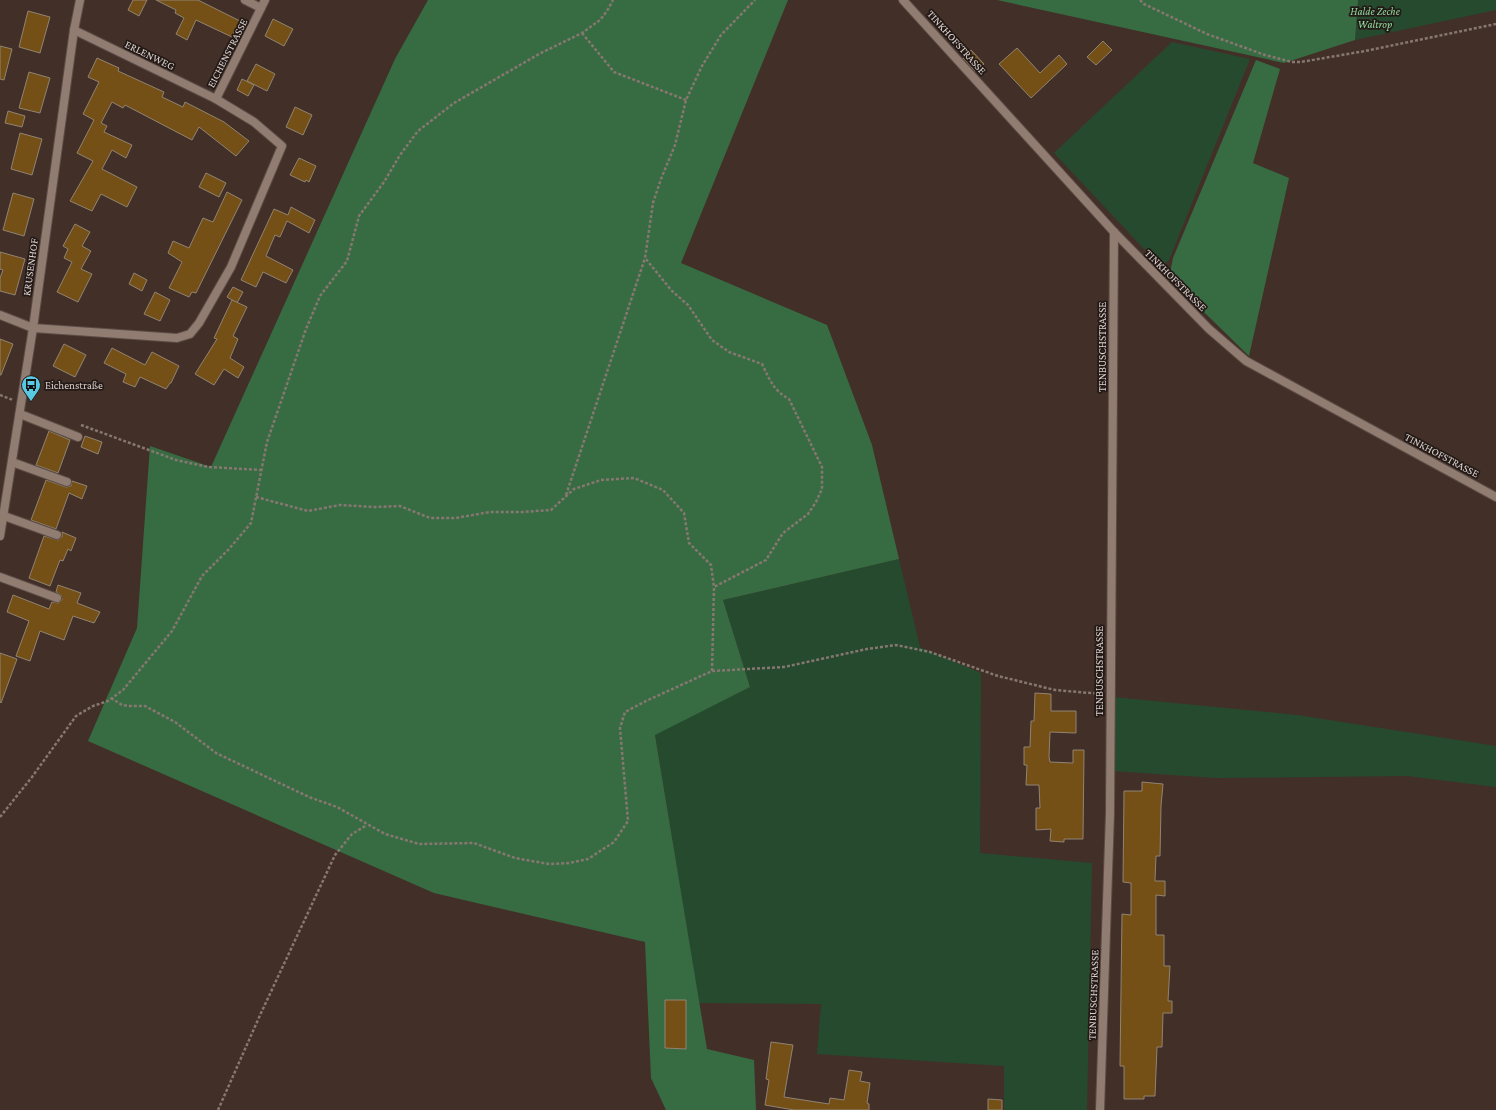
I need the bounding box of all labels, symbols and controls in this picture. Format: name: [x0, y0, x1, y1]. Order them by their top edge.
park label: Halde Zeche Waltrop: [1350, 5, 1401, 31]
street label: TINKHOFSTRASSE: [925, 7, 989, 77]
street label: EICHENSTRASSE: [205, 17, 250, 89]
street label: ERLENWEG: [123, 38, 177, 72]
street label: KRUSENHOF: [20, 237, 40, 296]
street label: TINKHOFSTRASSE: [1143, 247, 1209, 313]
street label: TENBUSCHSTRASSE: [1096, 302, 1108, 392]
bus stop icon: Eichenstraße: [20, 374, 42, 402]
place label: Eichenstraße: [45, 379, 103, 391]
street label: TINKHOFSTRASSE: [1403, 430, 1481, 480]
street label: TENBUSCHSTRASSE: [1093, 626, 1105, 716]
street label: TENBUSCHSTRASSE: [1085, 950, 1101, 1040]

